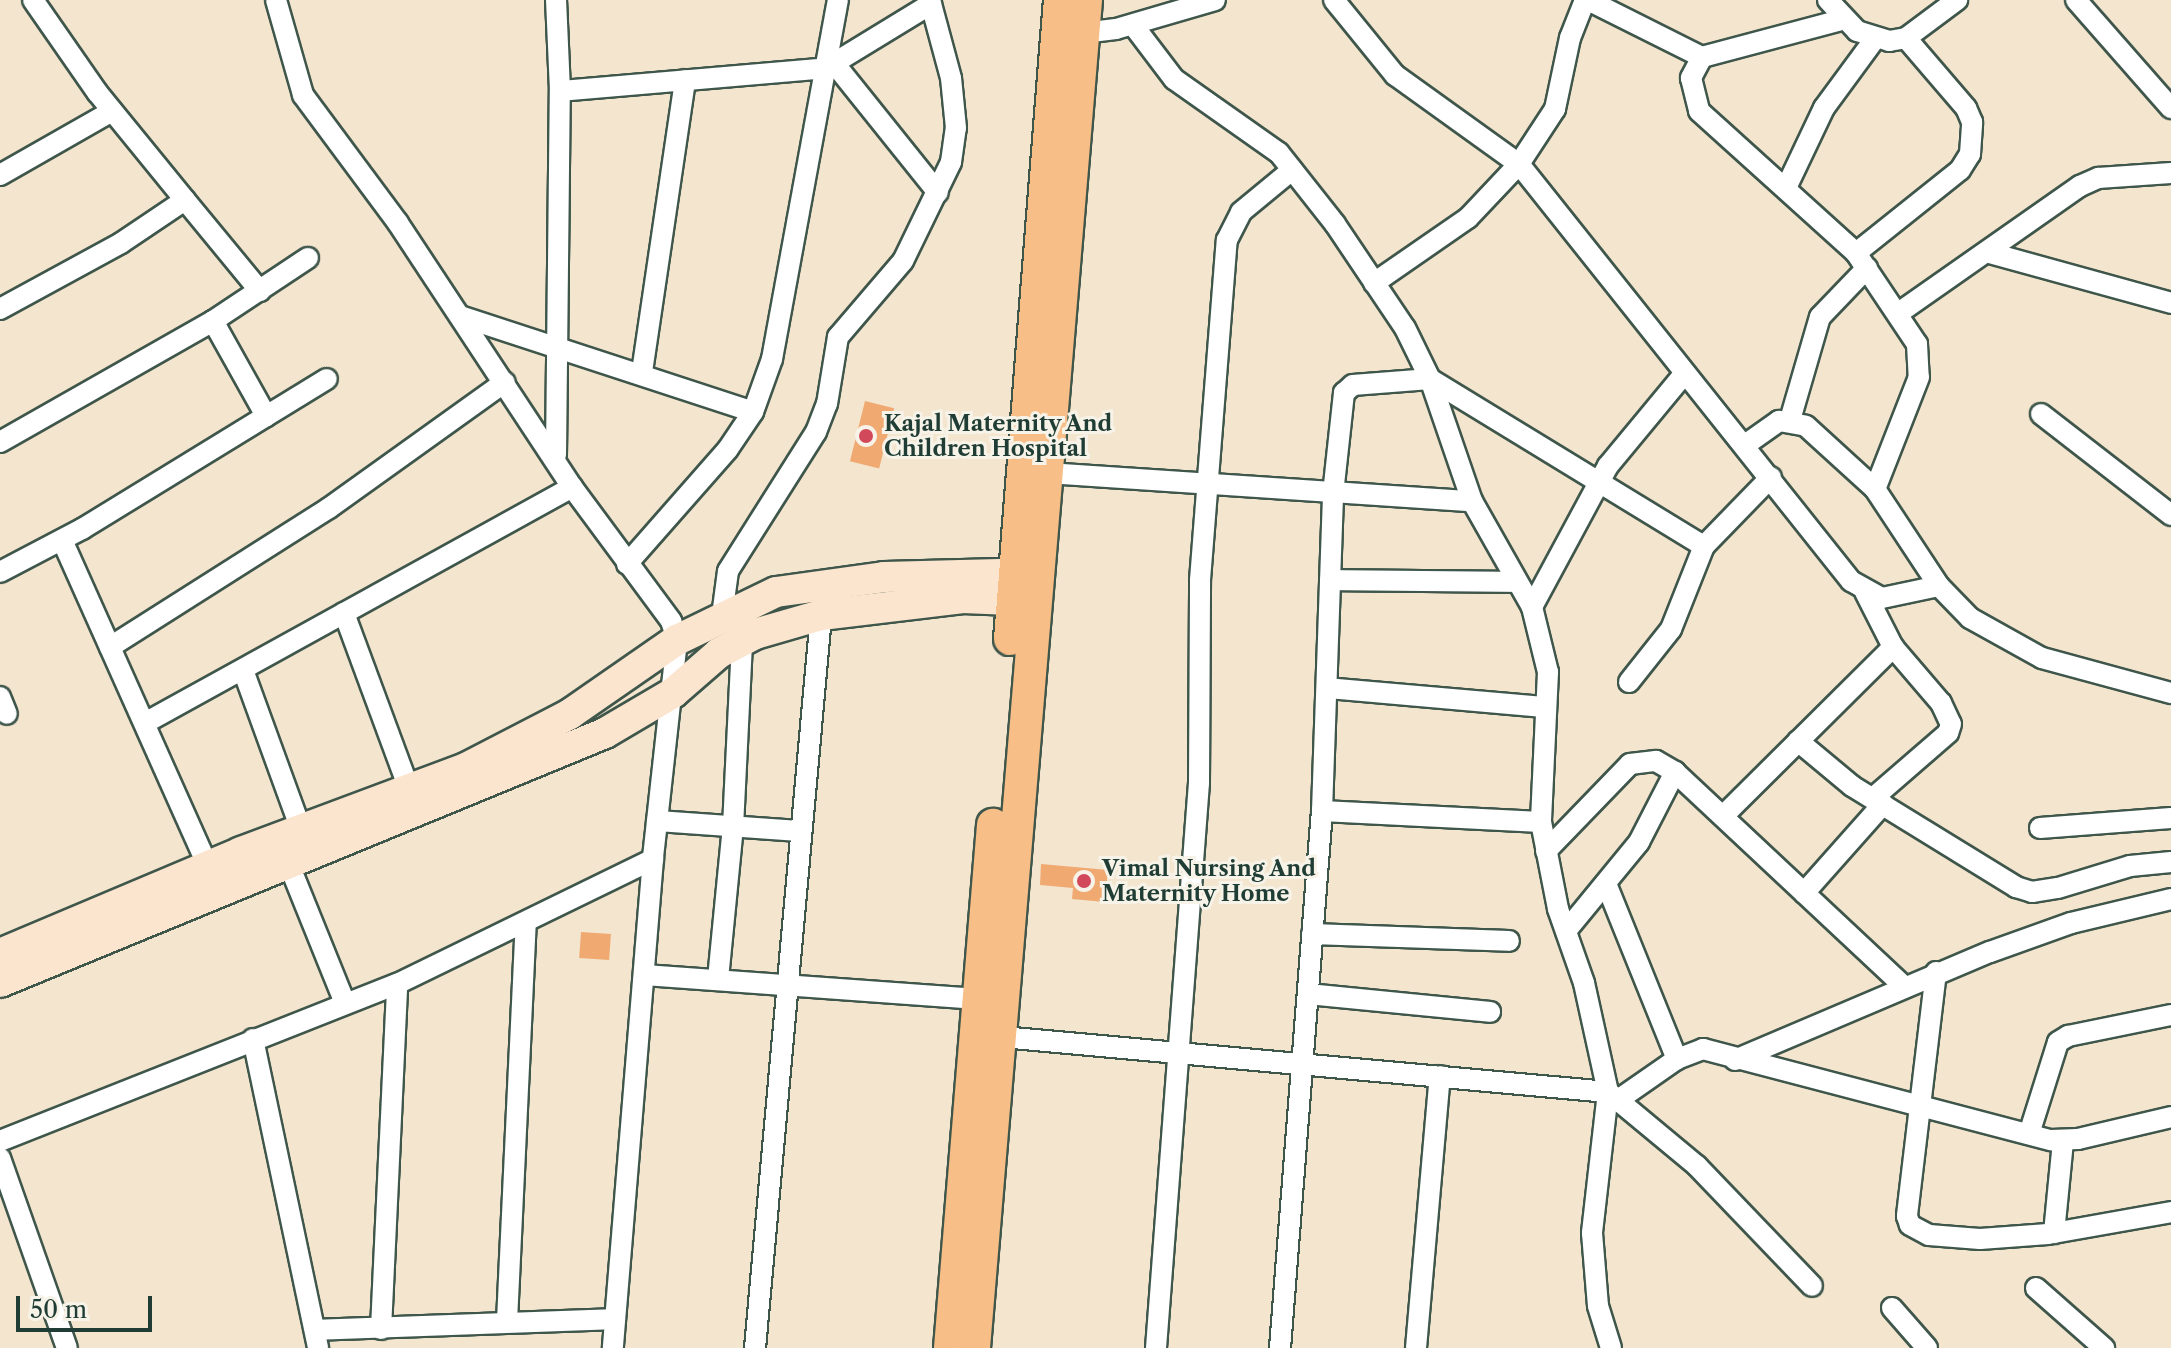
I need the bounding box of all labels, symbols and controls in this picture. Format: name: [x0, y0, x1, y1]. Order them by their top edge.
place label: Kajal Maternity And Children Hospital: [884, 410, 1114, 462]
marker: Kajal Maternity And Children Hospital: [855, 425, 877, 447]
place label: Vimal Nursing And Maternity Home: [1102, 855, 1317, 906]
marker: Vimal Nursing And Maternity Home: [1073, 870, 1095, 892]
scale bar: [20, 1280, 156, 1330]
text: 50 m: [30, 1295, 87, 1324]

